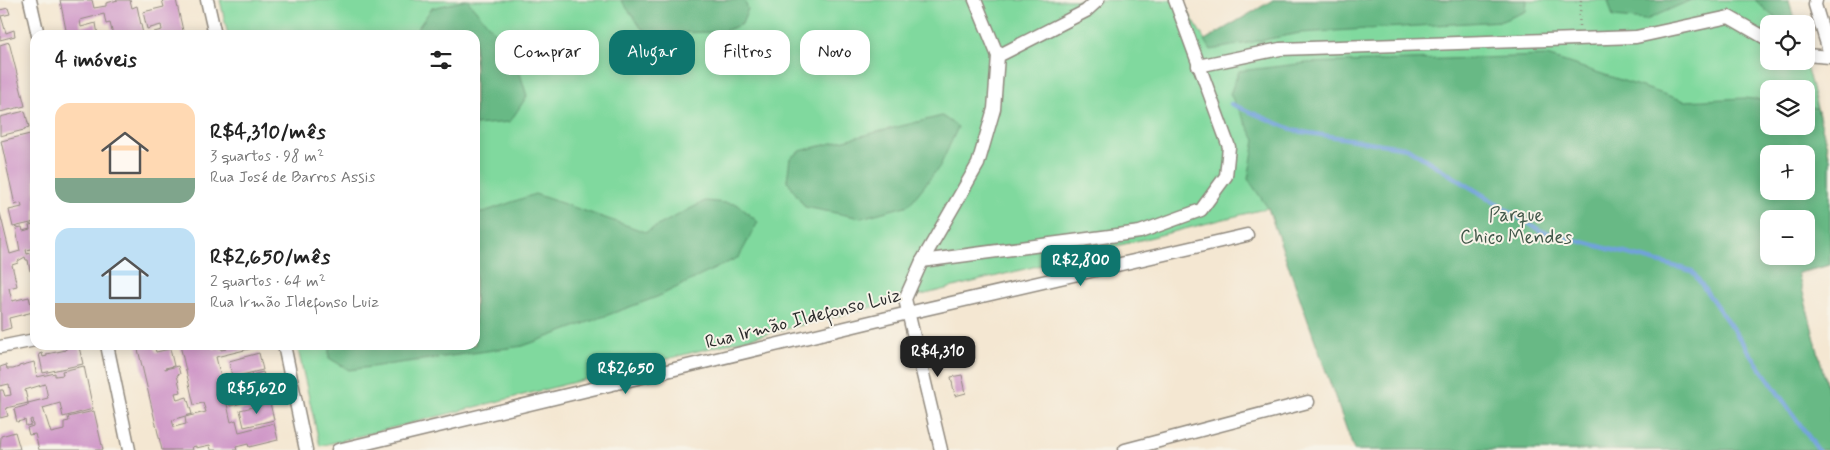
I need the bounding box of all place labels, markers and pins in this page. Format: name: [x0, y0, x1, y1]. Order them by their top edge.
pin: R$2,800: [1035, 244, 1127, 287]
pin: R$4,310: [892, 336, 984, 378]
pin: R$2,650: [580, 352, 672, 395]
pin: R$5,620: [211, 372, 303, 415]

